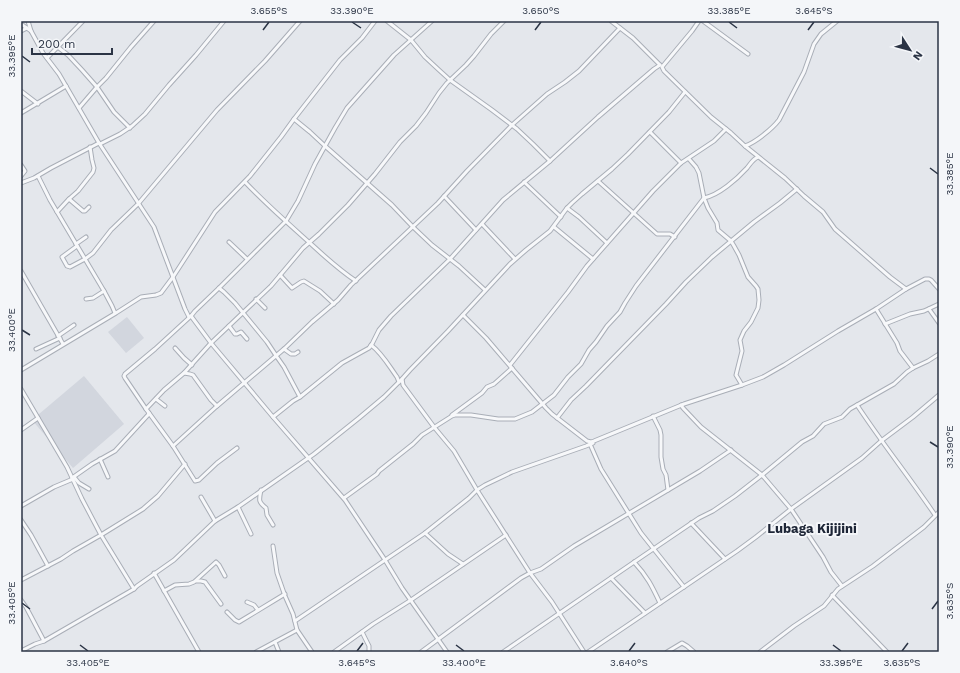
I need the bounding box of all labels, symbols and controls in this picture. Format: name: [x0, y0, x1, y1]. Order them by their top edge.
text: 3.655°S: [250, 5, 288, 16]
text: 33.390°E: [330, 5, 374, 16]
text: 3.650°S: [522, 5, 560, 16]
text: 33.385°E: [707, 5, 751, 16]
text: 3.645°S: [795, 5, 833, 16]
scale bar: [32, 30, 112, 56]
north arrow: [890, 30, 930, 70]
text: 33.395°E: [6, 34, 17, 78]
text: 200 m: [38, 37, 75, 51]
text: N: [910, 48, 925, 63]
text: 33.385°E: [944, 152, 955, 196]
text: 33.400°E: [6, 308, 17, 352]
text: 33.390°E: [944, 425, 955, 469]
district label: Lubaga Kijijini: [767, 521, 857, 536]
text: 33.405°E: [6, 581, 17, 625]
text: 3.635°S: [944, 582, 955, 620]
text: 33.405°E: [66, 657, 110, 668]
text: 3.645°S: [338, 657, 376, 668]
text: 33.400°E: [442, 657, 486, 668]
text: 3.640°S: [610, 657, 648, 668]
text: 33.395°E: [819, 657, 863, 668]
text: 3.635°S: [883, 657, 921, 668]

